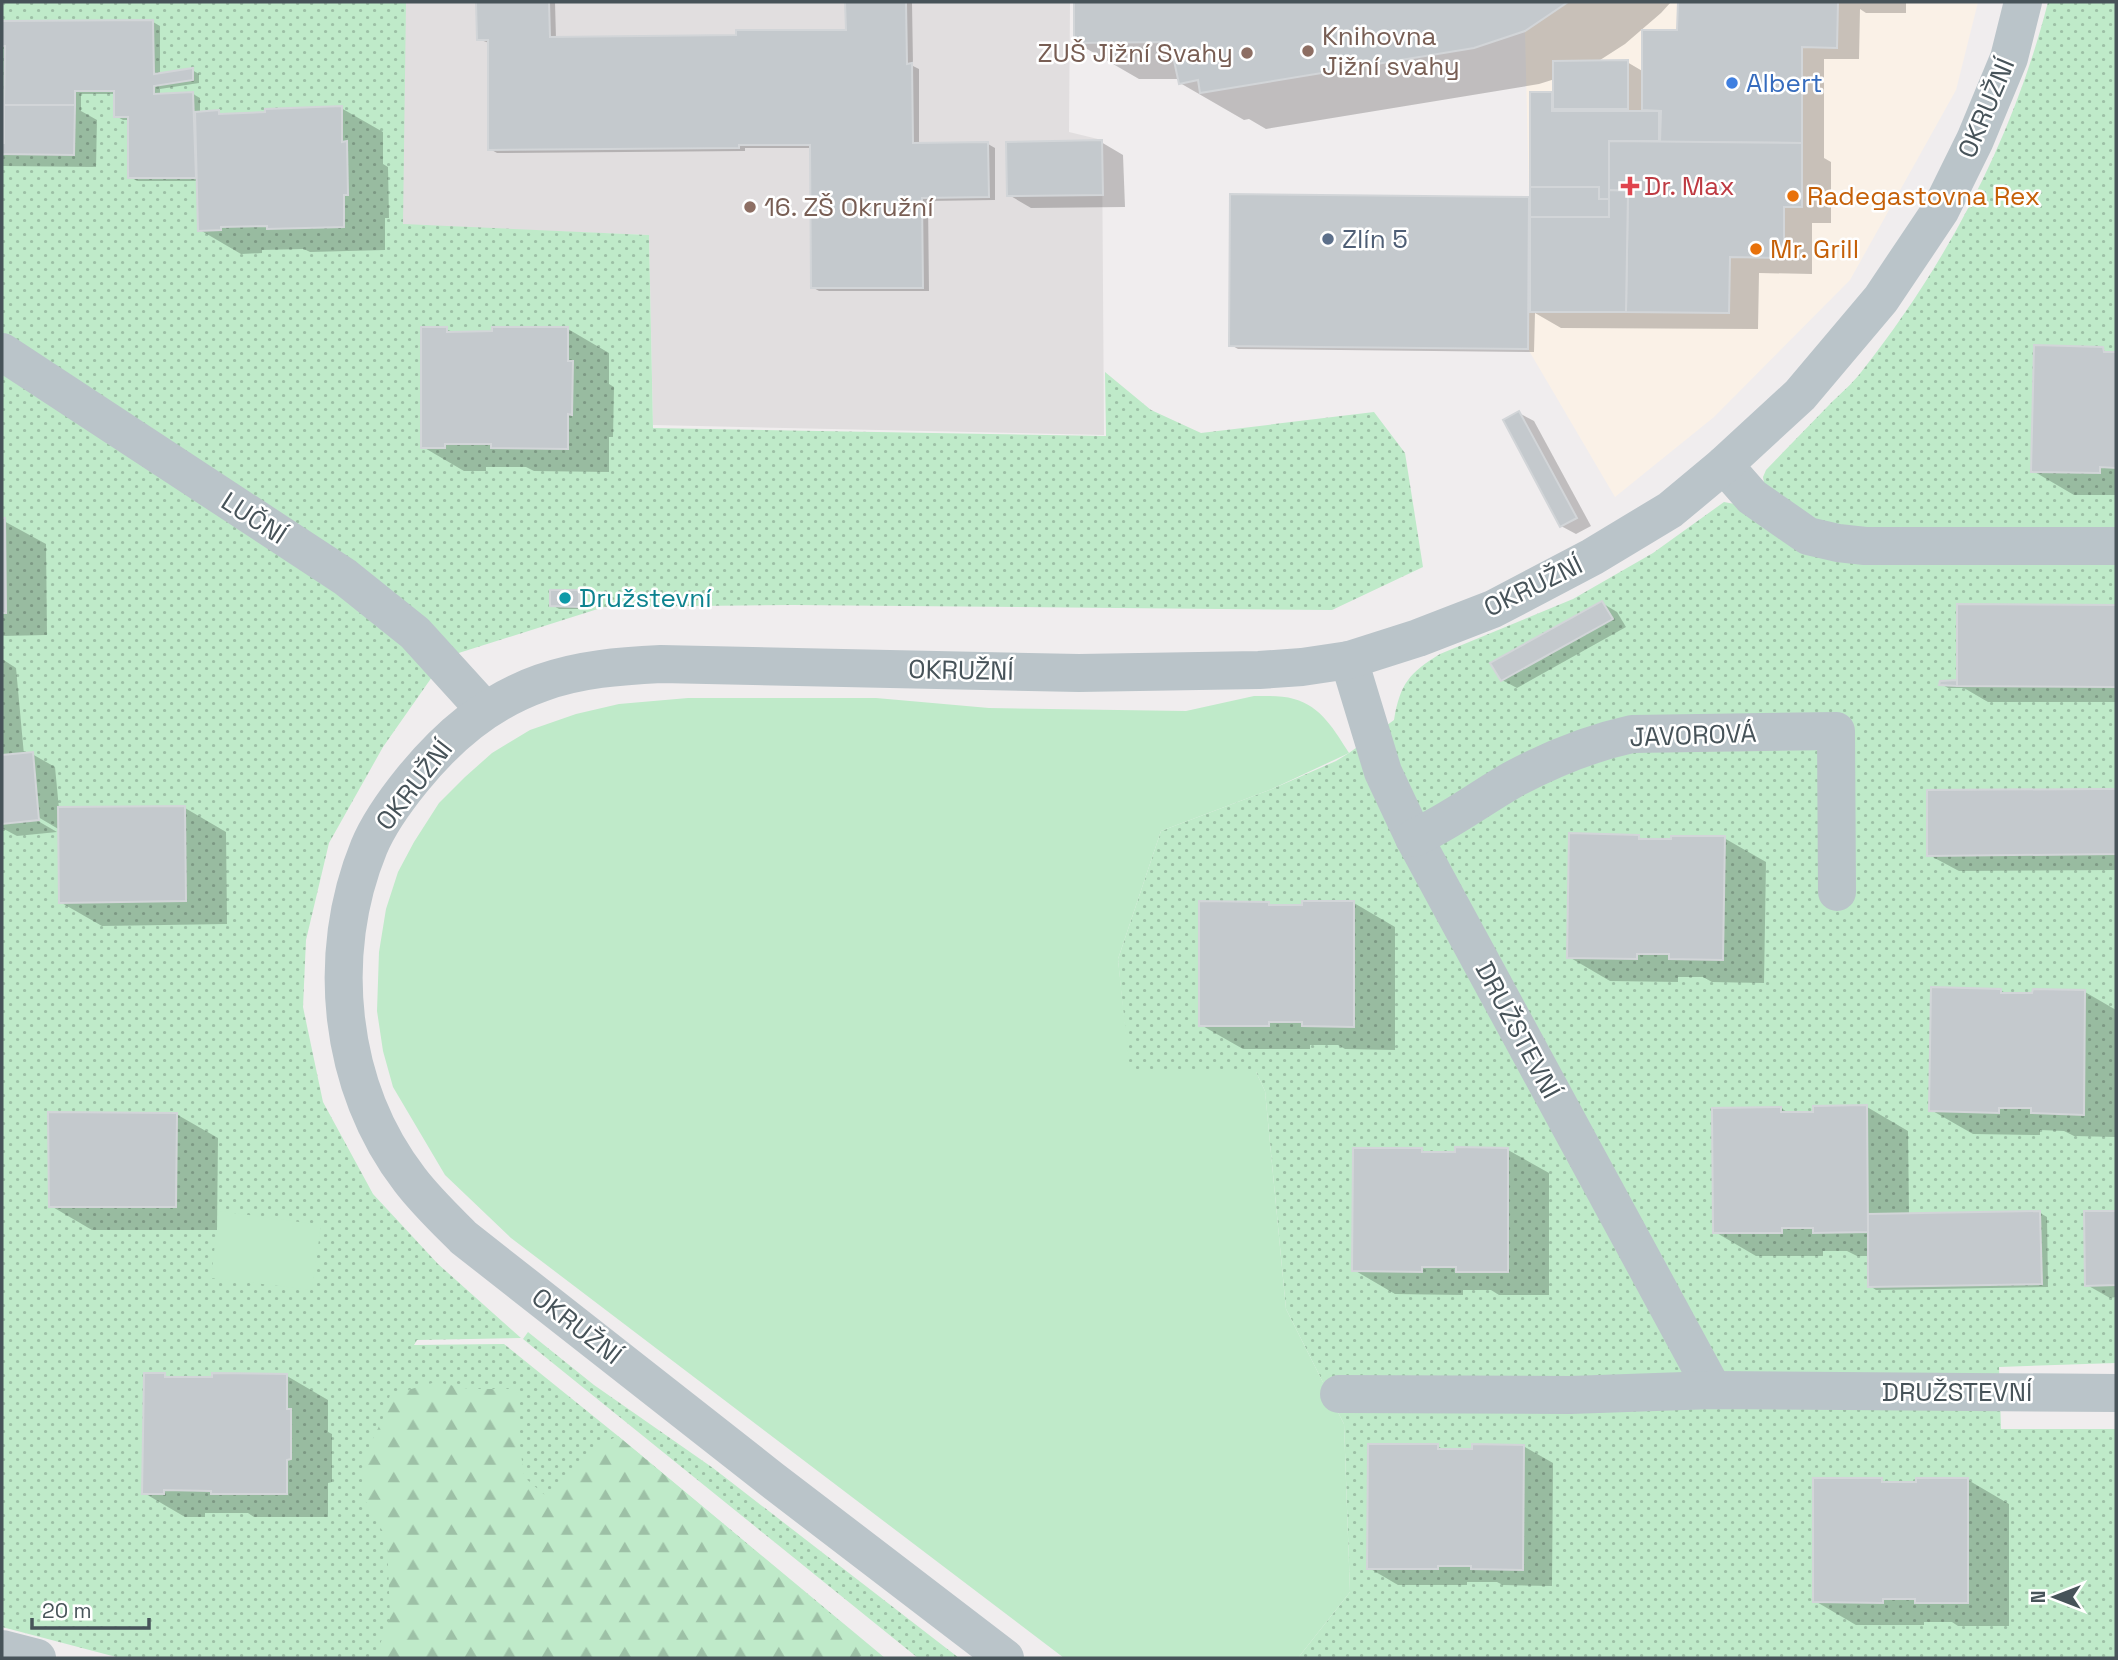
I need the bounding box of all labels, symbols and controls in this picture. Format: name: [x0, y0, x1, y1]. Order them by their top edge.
place label: Knihovna Jižní svahy: [1322, 19, 1460, 83]
place label: ZUŠ Jižní Svahy: [1038, 36, 1233, 70]
marker: Knihovna Jižní svahy: [1300, 43, 1316, 59]
marker: ZUŠ Jižní Svahy: [1239, 45, 1255, 61]
street label: OKRUŽNÍ: [1950, 53, 2022, 163]
place label: Albert: [1746, 66, 1823, 100]
marker: Albert: [1724, 75, 1740, 91]
place label: Dr. Max: [1644, 169, 1735, 203]
marker: Dr. Max: [1622, 178, 1638, 194]
place label: Radegastovna Rex: [1807, 179, 2040, 213]
marker: Radegastovna Rex: [1785, 188, 1801, 204]
place label: 16. ZŠ Okružní: [764, 190, 934, 224]
marker: 16. ZŠ Okružní: [742, 199, 758, 215]
place label: Zlín 5: [1342, 222, 1408, 256]
marker: Zlín 5: [1320, 231, 1336, 247]
place label: Mr. Grill: [1770, 232, 1859, 266]
marker: Mr. Grill: [1748, 241, 1764, 257]
street label: LUČNÍ: [215, 484, 293, 552]
street label: OKRUŽNÍ: [1478, 548, 1588, 624]
place label: Družstevní: [579, 581, 712, 615]
marker: Družstevní: [557, 590, 573, 606]
street label: OKRUŽNÍ: [908, 652, 1014, 688]
street label: JAVOROVÁ: [1629, 716, 1757, 754]
street label: OKRUŽNÍ: [368, 733, 460, 837]
street label: DRUŽSTEVNÍ: [1468, 956, 1568, 1104]
street label: OKRUŽNÍ: [525, 1280, 629, 1372]
street label: DRUŽSTEVNÍ: [1882, 1375, 2032, 1409]
north arrow: [2020, 1562, 2090, 1632]
scale bar: [32, 1586, 149, 1630]
text: N: [2026, 1591, 2051, 1603]
text: 20 m: [42, 1597, 92, 1624]

